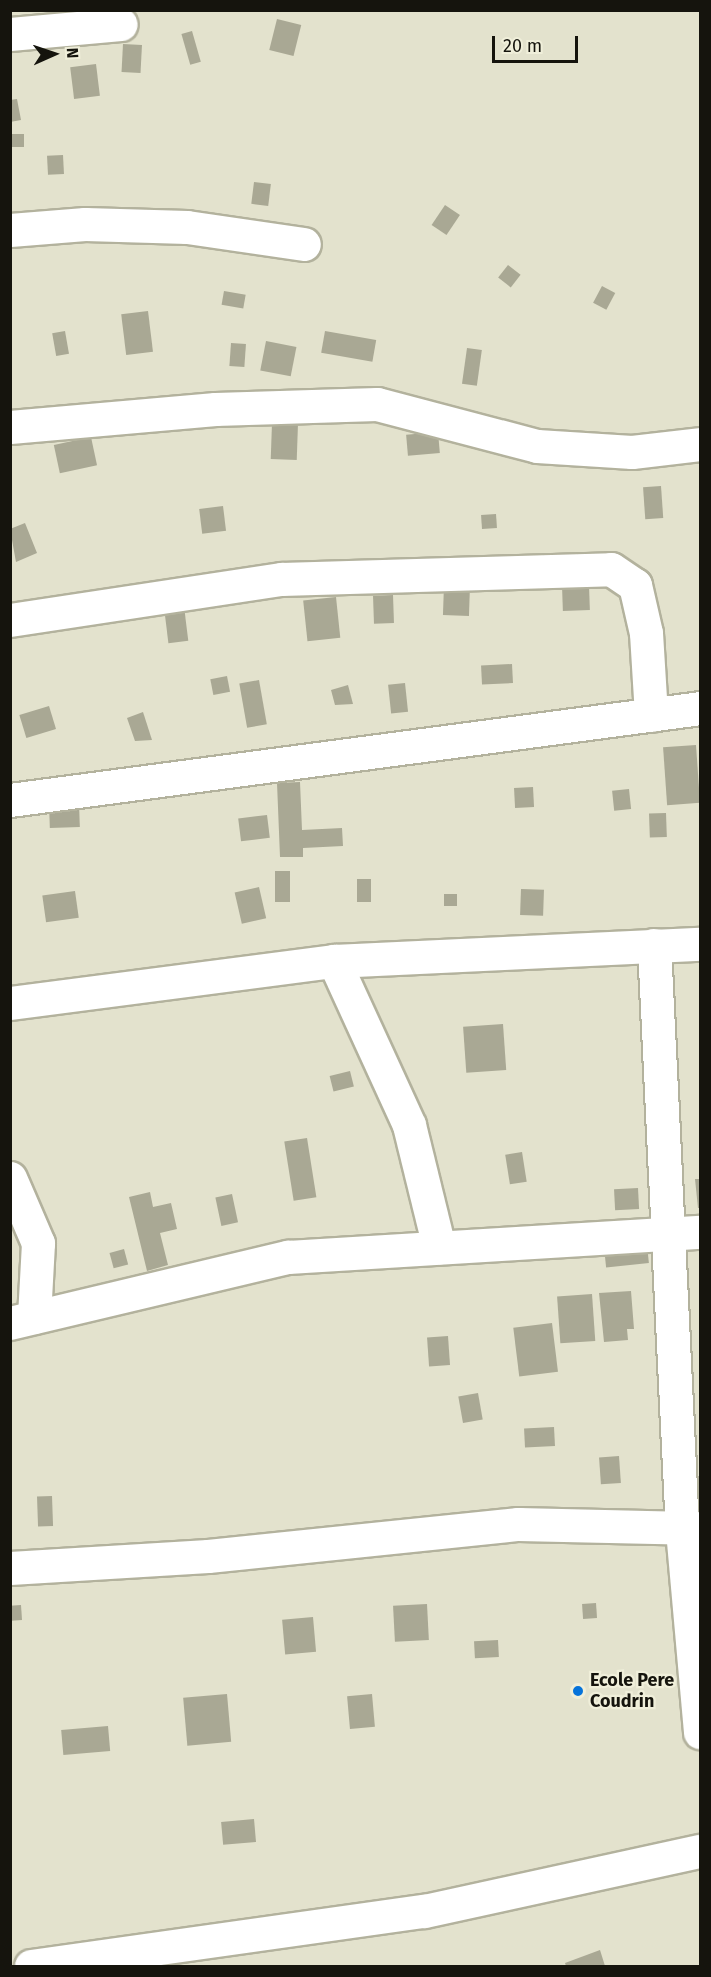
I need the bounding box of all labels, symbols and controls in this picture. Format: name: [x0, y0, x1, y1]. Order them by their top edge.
north arrow: [24, 24, 84, 84]
scale bar: [495, 24, 580, 62]
text: 20 m: [503, 35, 542, 57]
text: N: [63, 47, 82, 59]
place label: Ecole Pere Coudrin: [590, 1670, 674, 1712]
marker: Ecole Pere Coudrin: [571, 1684, 585, 1698]

